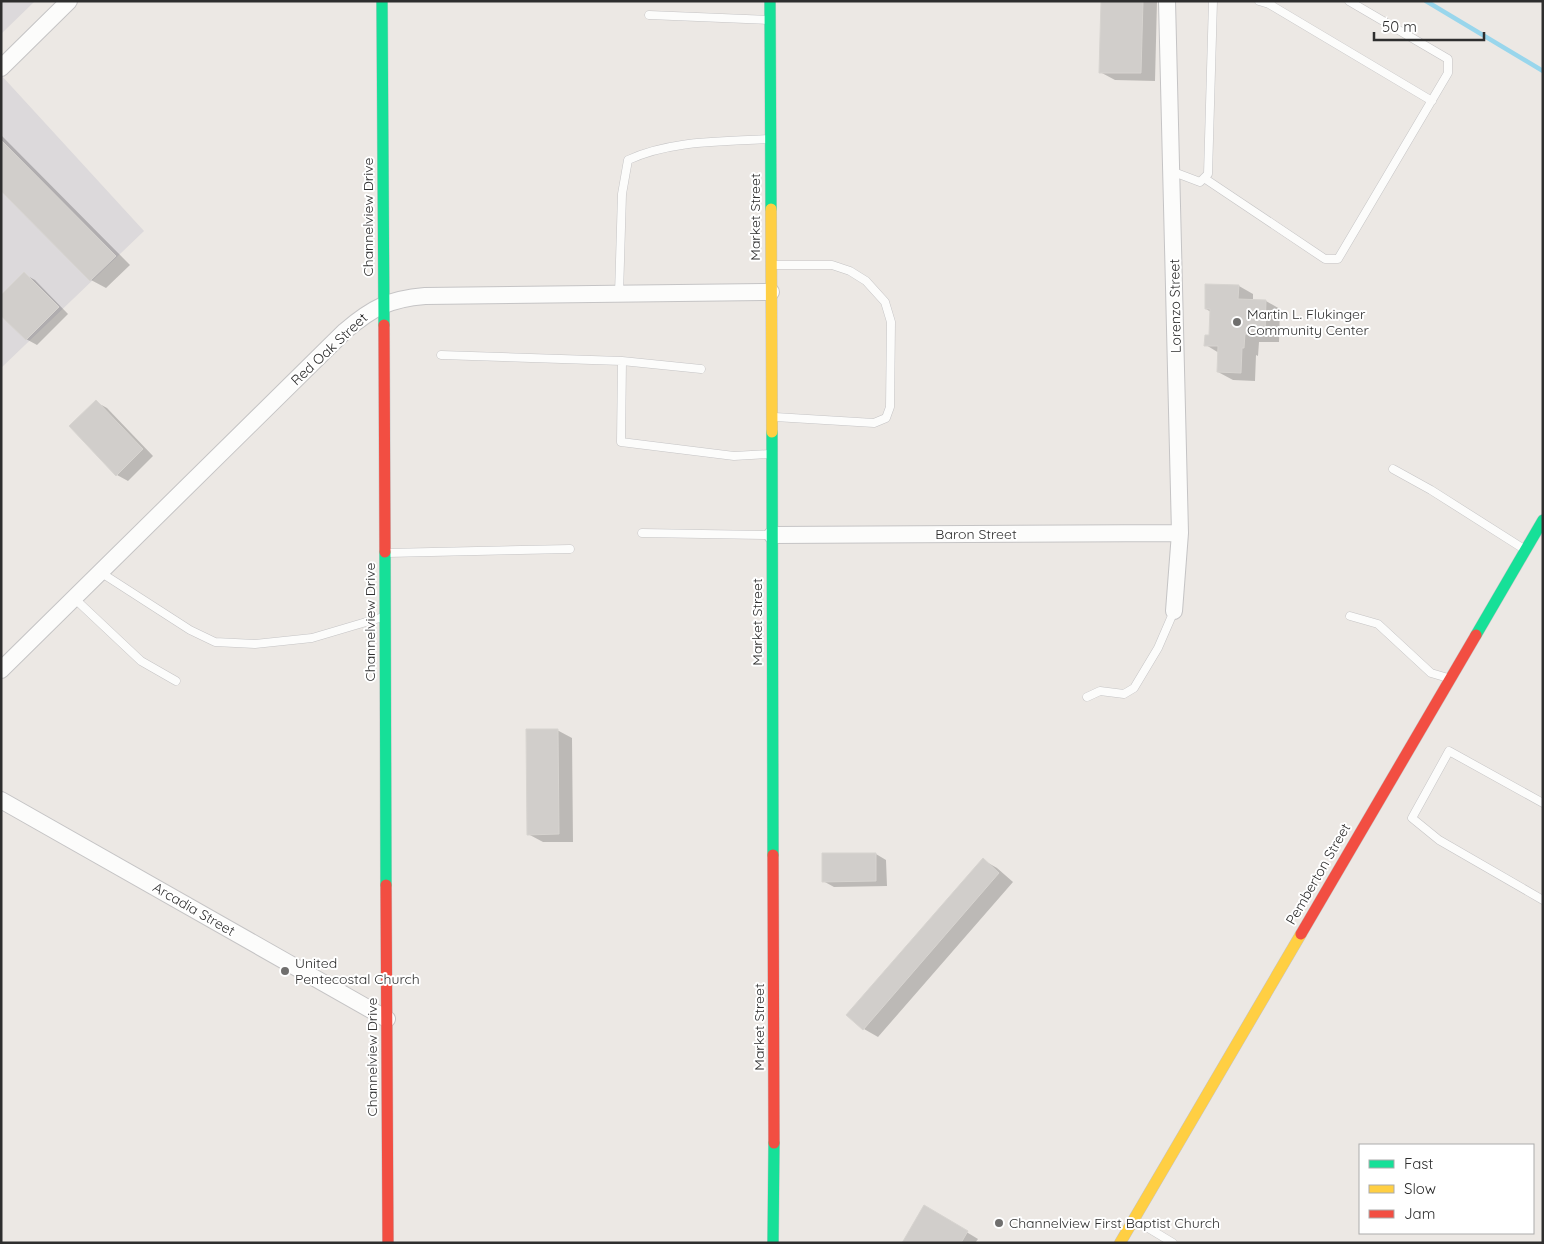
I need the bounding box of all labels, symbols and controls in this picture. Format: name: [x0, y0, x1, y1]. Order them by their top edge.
scale bar: [1374, 10, 1484, 42]
text: 50 m: [1382, 17, 1417, 36]
street label: Channelview Drive: [359, 157, 377, 276]
street label: Market Street: [746, 173, 764, 261]
street label: Lorenzo Street: [1165, 259, 1185, 353]
place label: Martin L. Flukinger Community Center: [1247, 305, 1369, 339]
street label: Red Oak Street: [287, 309, 371, 389]
marker: Martin L. Flukinger Community Center: [1231, 316, 1243, 328]
street label: Baron Street: [935, 525, 1017, 543]
street label: Channelview Drive: [361, 562, 379, 681]
street label: Market Street: [748, 578, 766, 666]
street label: Pemberton Street: [1282, 820, 1354, 928]
street label: Arcadia Street: [150, 878, 239, 940]
place label: United Pentecostal Church: [295, 954, 420, 988]
marker: United Pentecostal Church: [279, 965, 291, 977]
street label: Market Street: [750, 983, 768, 1071]
street label: Channelview Drive: [363, 997, 381, 1116]
legend: [1359, 1144, 1534, 1234]
text: Fast: [1404, 1154, 1433, 1173]
text: Slow: [1404, 1179, 1436, 1198]
text: Jam: [1404, 1204, 1435, 1223]
place label: Channelview First Baptist Church: [1009, 1214, 1220, 1232]
marker: Channelview First Baptist Church: [993, 1217, 1005, 1229]

